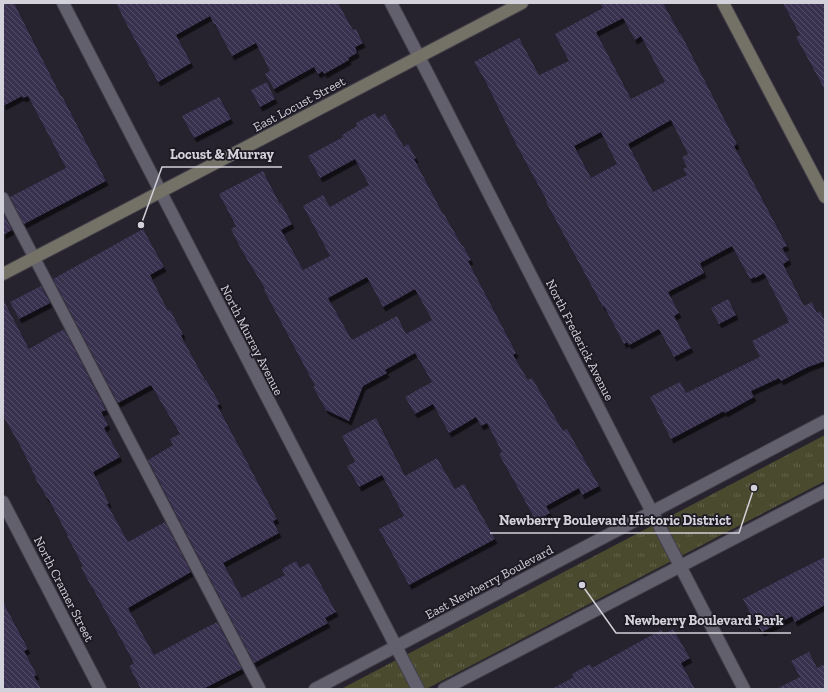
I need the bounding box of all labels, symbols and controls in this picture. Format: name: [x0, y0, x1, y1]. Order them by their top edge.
street label: East Locust Street: [250, 73, 348, 135]
callout: Locust & Murray: [162, 141, 282, 167]
text: Locust & Murray: [170, 146, 275, 163]
street label: North Frederick Avenue: [543, 277, 617, 403]
street label: North Murray Avenue: [218, 282, 286, 398]
callout: Newberry Boulevard Historic District: [490, 507, 739, 533]
text: Newberry Boulevard Historic District: [499, 512, 731, 529]
street label: North Cramer Street: [31, 534, 97, 644]
street label: East Newberry Boulevard: [423, 542, 555, 622]
callout: Newberry Boulevard Park: [616, 607, 791, 633]
text: Newberry Boulevard Park: [624, 612, 784, 629]

